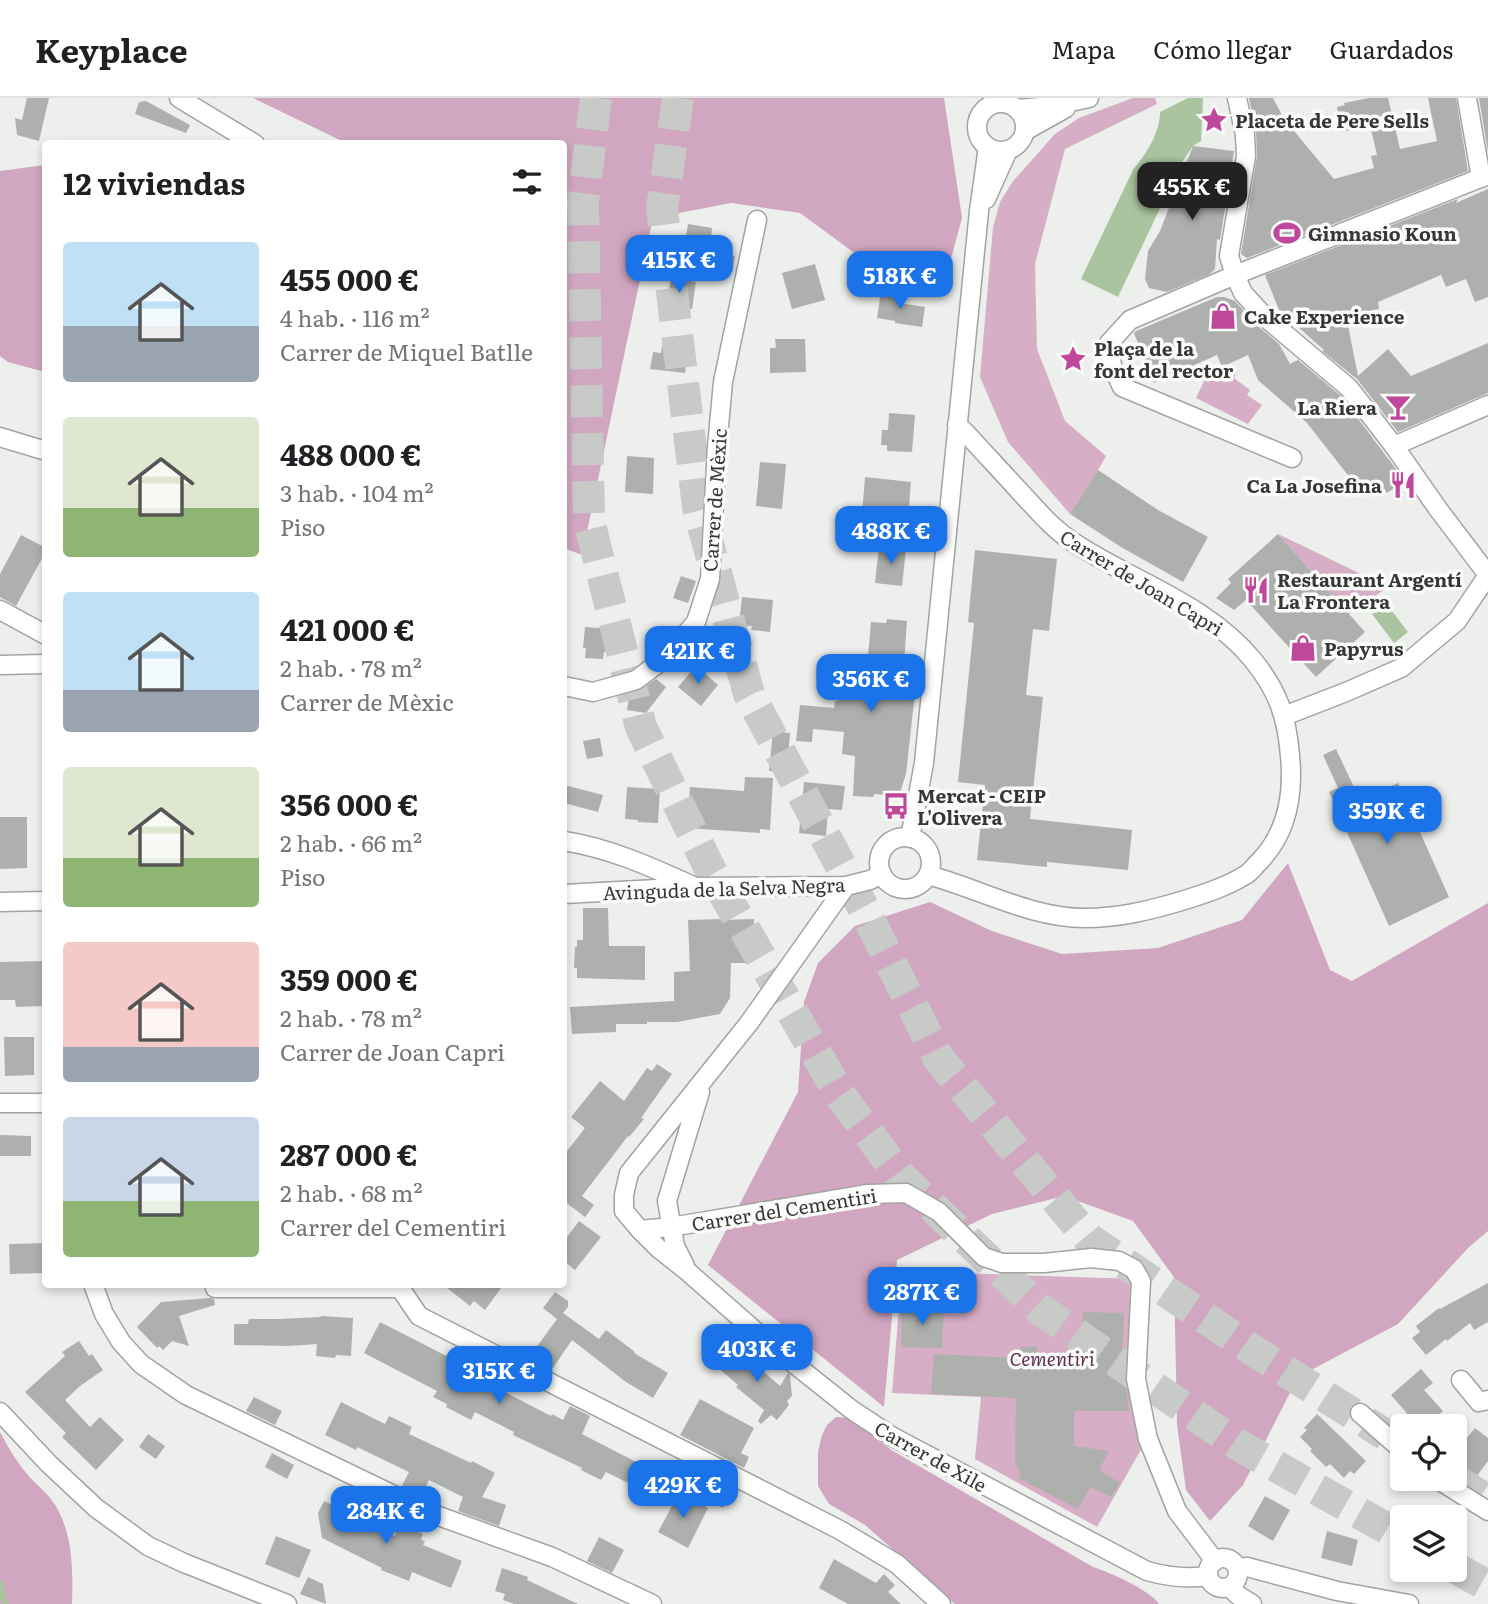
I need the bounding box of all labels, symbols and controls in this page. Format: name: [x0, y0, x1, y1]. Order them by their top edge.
text: Keyplace: [35, 24, 188, 73]
text: Mapa: [1051, 31, 1115, 66]
text: Cómo llegar: [1153, 31, 1291, 66]
text: Guardados: [1329, 31, 1453, 66]
place icon: Placeta de Pere Sells: [1199, 105, 1229, 135]
place label: Placeta de Pere Sells: [1235, 106, 1429, 134]
text: 12 viviendas: [63, 160, 245, 204]
pin: 455K €: [1135, 162, 1249, 222]
icon: filters: [508, 163, 546, 201]
text: 455K €: [1153, 168, 1231, 202]
sports icon: Gimnasio Koun: [1272, 218, 1302, 248]
place label: Gimnasio Koun: [1308, 219, 1457, 247]
pin: 415K €: [622, 236, 736, 295]
text: 415K €: [642, 241, 716, 275]
pin: 518K €: [843, 252, 957, 311]
text: 455 000 €: [280, 256, 419, 300]
text: 518K €: [863, 257, 937, 291]
icon: home: [119, 270, 203, 354]
text: 4 hab. · 116 m²: [280, 300, 430, 334]
shop icon: Cake Experience: [1208, 301, 1238, 331]
place label: Cake Experience: [1244, 302, 1405, 330]
text: Carrer de Miquel Batlle: [280, 334, 533, 368]
place label: Plaça de la font del rector: [1094, 334, 1234, 384]
place icon: Plaça de la font del rector: [1058, 344, 1088, 374]
bar icon: La Riera: [1383, 392, 1413, 422]
place label: La Riera: [1297, 393, 1377, 421]
street label: Carrer de Mèxic: [695, 427, 733, 573]
text: 488 000 €: [280, 431, 422, 475]
icon: home: [119, 445, 203, 529]
restaurant icon: Ca La Josefina: [1388, 470, 1418, 500]
place label: Ca La Josefina: [1247, 471, 1382, 499]
text: 3 hab. · 104 m²: [280, 475, 434, 509]
pin: 488K €: [834, 506, 948, 566]
text: Piso: [280, 509, 325, 543]
text: 488K €: [851, 512, 931, 546]
street label: Carrer de Joan Capri: [1055, 522, 1229, 642]
place label: Restaurant Argentí La Frontera: [1277, 565, 1462, 615]
restaurant icon: Restaurant Argentí La Frontera: [1241, 575, 1271, 605]
text: 421 000 €: [280, 606, 415, 650]
icon: home: [119, 620, 203, 704]
pin: 421K €: [641, 626, 755, 686]
text: 421K €: [661, 632, 735, 666]
shop icon: Papyrus: [1288, 633, 1318, 663]
place label: Papyrus: [1324, 634, 1404, 662]
text: 2 hab. · 78 m²: [280, 650, 422, 684]
pin: 356K €: [814, 654, 928, 714]
text: 356K €: [832, 660, 910, 694]
text: Carrer de Mèxic: [280, 684, 454, 718]
text: 356 000 €: [280, 781, 419, 825]
place label: Mercat - CEIP L'Olivera: [917, 781, 1046, 831]
pin: 359K €: [1330, 786, 1444, 846]
bus stop icon: Mercat - CEIP L'Olivera: [881, 791, 911, 821]
text: 359K €: [1349, 792, 1425, 826]
icon: home: [119, 795, 203, 879]
text: 2 hab. · 66 m²: [280, 825, 422, 859]
text: Piso: [280, 859, 325, 893]
street label: Avinguda de la Selva Negra: [602, 870, 846, 906]
text: 359 000 €: [280, 956, 418, 1000]
icon: home: [119, 970, 203, 1054]
text: 2 hab. · 78 m²: [280, 1000, 422, 1034]
text: Carrer de Joan Capri: [280, 1034, 505, 1068]
text: 287 000 €: [280, 1131, 418, 1175]
icon: home: [119, 1145, 203, 1229]
text: 2 hab. · 68 m²: [280, 1175, 423, 1209]
street label: Carrer del Cementiri: [690, 1181, 878, 1237]
text: Carrer del Cementiri: [280, 1209, 506, 1243]
pin: 287K €: [865, 1268, 979, 1327]
text: 287K €: [884, 1273, 960, 1307]
pin: 403K €: [700, 1324, 814, 1384]
text: 403K €: [717, 1330, 797, 1364]
park label: Cementiri: [1009, 1344, 1095, 1372]
pin: 315K €: [442, 1346, 556, 1406]
text: 315K €: [462, 1352, 536, 1386]
street label: Carrer de Xile: [870, 1414, 992, 1498]
map controls: [1390, 1414, 1467, 1582]
button: locate: [1390, 1414, 1467, 1491]
pin: 429K €: [626, 1460, 740, 1520]
text: 429K €: [644, 1466, 722, 1500]
pin: 284K €: [329, 1486, 443, 1546]
text: 284K €: [347, 1492, 425, 1526]
button: layers: [1390, 1505, 1467, 1582]

